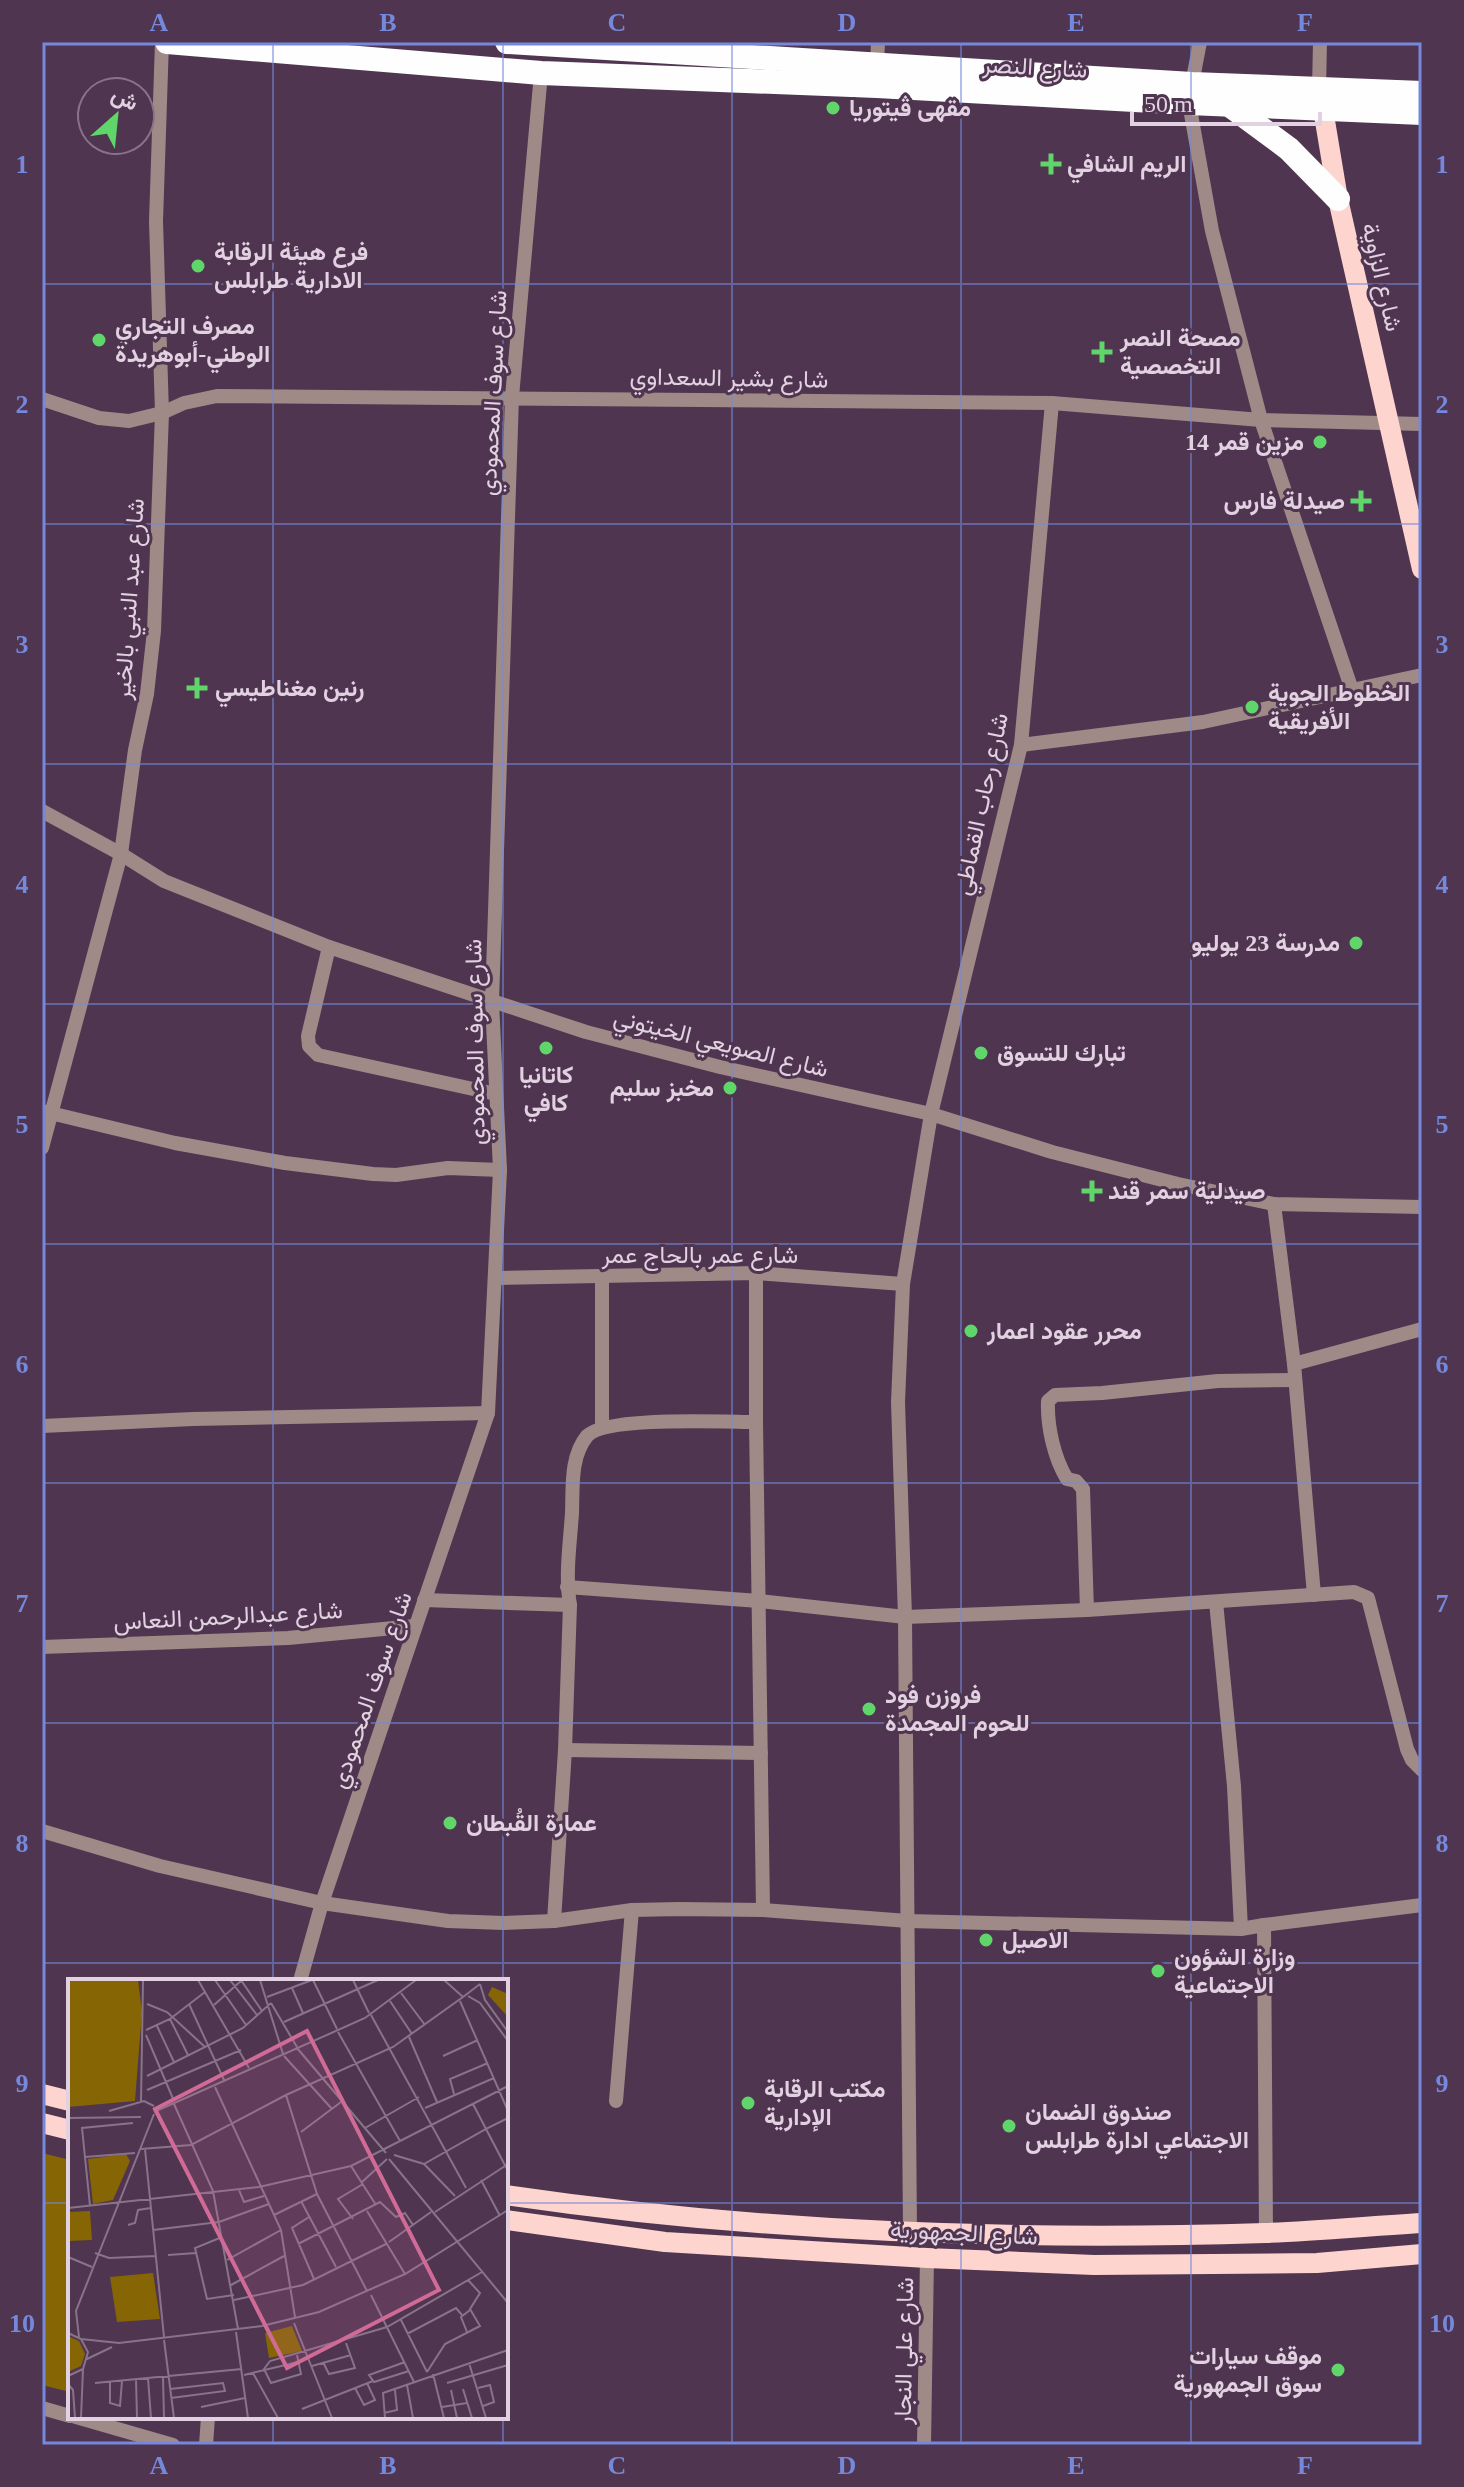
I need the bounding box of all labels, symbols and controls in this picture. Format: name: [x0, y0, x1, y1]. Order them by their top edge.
text: A: [150, 8, 169, 37]
text: B: [379, 8, 397, 37]
text: C: [608, 8, 626, 37]
text: D: [838, 8, 856, 37]
text: E: [1067, 8, 1085, 37]
text: F: [1297, 8, 1313, 37]
street label: شارع النصر: [981, 51, 1088, 86]
north arrow: [76, 76, 156, 156]
scale bar: [1132, 76, 1320, 126]
text: ش: [107, 81, 142, 117]
text: 50 m: [1144, 91, 1193, 117]
place label: مقهى ڤيتوريا: [849, 95, 971, 123]
marker: مقهى ڤيتوريا: [824, 99, 842, 117]
text: 1: [16, 150, 29, 179]
text: 1: [1436, 150, 1449, 179]
place label: الريم الشافي: [1067, 151, 1186, 184]
marker: الريم الشافي: [1042, 155, 1060, 173]
street label: شارع الزاوية: [1354, 220, 1407, 334]
place label: فرع هيئة الرقابة الادارية طرابلس: [214, 239, 368, 295]
marker: فرع هيئة الرقابة الادارية طرابلس: [189, 257, 207, 275]
street label: شارع سوف المحمودي: [475, 289, 517, 497]
place label: مصرف التجاري الوطني-أبوهريدة: [115, 313, 270, 374]
place label: مصحة النصر التخصصية: [1119, 325, 1240, 380]
marker: مصرف التجاري الوطني-أبوهريدة: [90, 331, 108, 349]
marker: مصحة النصر التخصصية: [1091, 341, 1113, 363]
street label: شارع بشير السعداوي: [629, 363, 829, 399]
text: 2: [16, 390, 29, 419]
text: 2: [1436, 390, 1449, 419]
place label: مزين قمر 14: [1185, 429, 1304, 457]
marker: مزين قمر 14: [1311, 433, 1329, 451]
place label: صيدلة فارس: [1224, 488, 1345, 516]
marker: صيدلة فارس: [1352, 492, 1370, 510]
street label: شارع عبد النبي بالخير: [109, 497, 155, 702]
text: 3: [16, 630, 29, 659]
text: 3: [1436, 630, 1449, 659]
place label: رنين مغناطيسي: [215, 675, 364, 708]
marker: رنين مغناطيسي: [186, 677, 208, 699]
place label: الخطوط الجوية الأفريقية: [1268, 680, 1410, 736]
marker: الخطوط الجوية الأفريقية: [1243, 698, 1261, 716]
street label: شارع رحاب القماطي: [949, 711, 1019, 899]
text: 4: [16, 870, 29, 899]
text: 4: [1436, 870, 1449, 899]
place label: مدرسة 23 يوليو: [1191, 930, 1340, 958]
marker: مدرسة 23 يوليو: [1347, 934, 1365, 952]
street label: شارع سوف المحمودي: [460, 939, 496, 1145]
street label: شارع الصويعي الخيتوني: [610, 1004, 831, 1088]
marker: كاتانيا كافي: [537, 1039, 555, 1057]
place label: تبارك للتسوق: [997, 1040, 1126, 1068]
marker: تبارك للتسوق: [972, 1044, 990, 1062]
place label: كاتانيا كافي: [519, 1062, 573, 1123]
place label: مخبز سليم: [610, 1075, 714, 1104]
marker: مخبز سليم: [721, 1079, 739, 1097]
text: 5: [16, 1110, 29, 1139]
text: 5: [1436, 1110, 1449, 1139]
place label: صيدلية سمر قند: [1108, 1178, 1265, 1206]
marker: صيدلية سمر قند: [1083, 1182, 1101, 1200]
street label: شارع عمر بالحاج عمر: [601, 1242, 798, 1271]
place label: محرر عقود اعمار: [986, 1318, 1142, 1346]
marker: محرر عقود اعمار: [962, 1322, 980, 1340]
text: 6: [16, 1350, 29, 1379]
text: 6: [1436, 1350, 1449, 1379]
street label: شارع سوف المحمودي: [325, 1588, 423, 1794]
text: 7: [16, 1589, 29, 1618]
text: 7: [1436, 1589, 1449, 1618]
street label: شارع عبدالرحمن النعاس: [113, 1597, 344, 1638]
place label: فروزن فود للحوم المجمدة: [885, 1682, 1030, 1739]
marker: فروزن فود للحوم المجمدة: [860, 1700, 878, 1718]
place label: عمارة القُبطان: [466, 1808, 597, 1838]
marker: عمارة القُبطان: [441, 1814, 459, 1832]
text: 8: [16, 1829, 29, 1858]
text: 8: [1436, 1829, 1449, 1858]
place label: الاصيل: [1002, 1927, 1069, 1954]
marker: الاصيل: [977, 1931, 995, 1949]
place label: وزارة الشؤون الاجتماعية: [1174, 1944, 1295, 1999]
marker: وزارة الشؤون الاجتماعية: [1149, 1962, 1167, 1980]
inset map: [68, 1979, 508, 2419]
text: 9: [16, 2069, 29, 2098]
text: 9: [1436, 2069, 1449, 2098]
place label: مكتب الرقابة الإدارية: [764, 2076, 886, 2132]
marker: مكتب الرقابة الإدارية: [739, 2094, 757, 2112]
place label: صندوق الضمان الاجتماعي ادارة طرابلس: [1025, 2099, 1249, 2160]
marker: صندوق الضمان الاجتماعي ادارة طرابلس: [1000, 2117, 1018, 2135]
street label: شارع الجمهورية: [889, 2216, 1038, 2253]
street label: شارع علي النجار: [890, 2277, 924, 2426]
text: 10: [9, 2309, 35, 2338]
text: 10: [1429, 2309, 1455, 2338]
place label: موقف سيارات سوق الجمهورية: [1173, 2343, 1322, 2399]
marker: موقف سيارات سوق الجمهورية: [1329, 2361, 1347, 2379]
text: A: [150, 2451, 169, 2480]
text: B: [379, 2451, 397, 2480]
text: C: [608, 2451, 626, 2480]
text: D: [838, 2451, 856, 2480]
text: E: [1067, 2451, 1085, 2480]
text: F: [1297, 2451, 1313, 2480]

